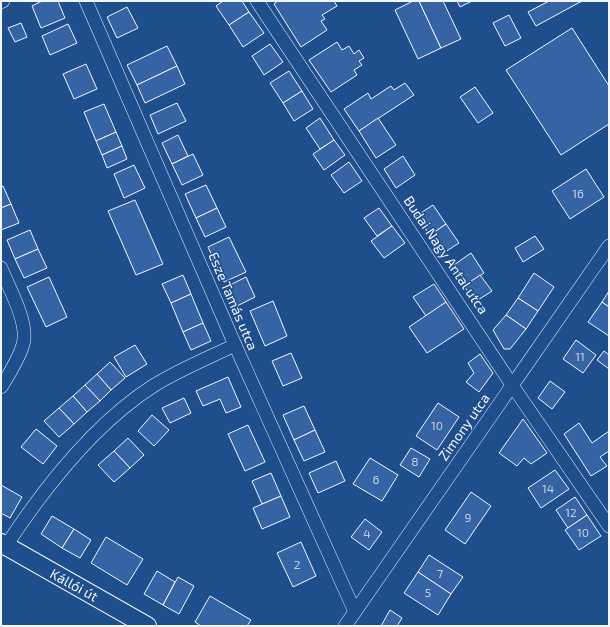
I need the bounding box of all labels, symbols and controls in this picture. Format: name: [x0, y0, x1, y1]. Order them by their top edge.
house number: 16: [572, 186, 584, 200]
street label: Budai Nagy Antal utca: [401, 192, 492, 317]
street label: Esze Tamás utca: [205, 249, 262, 352]
house number: 11: [575, 349, 585, 363]
street label: Zimony utca: [434, 390, 493, 463]
house number: 10: [431, 418, 443, 432]
house number: 8: [411, 454, 419, 468]
house number: 6: [373, 472, 380, 486]
house number: 14: [542, 481, 554, 495]
house number: 12: [565, 505, 577, 519]
house number: 9: [465, 510, 472, 524]
house number: 10: [577, 525, 589, 539]
house number: 4: [363, 526, 371, 540]
house number: 2: [294, 557, 301, 571]
street label: Kállói út: [47, 564, 101, 605]
house number: 7: [437, 566, 443, 580]
house number: 5: [425, 585, 431, 599]

